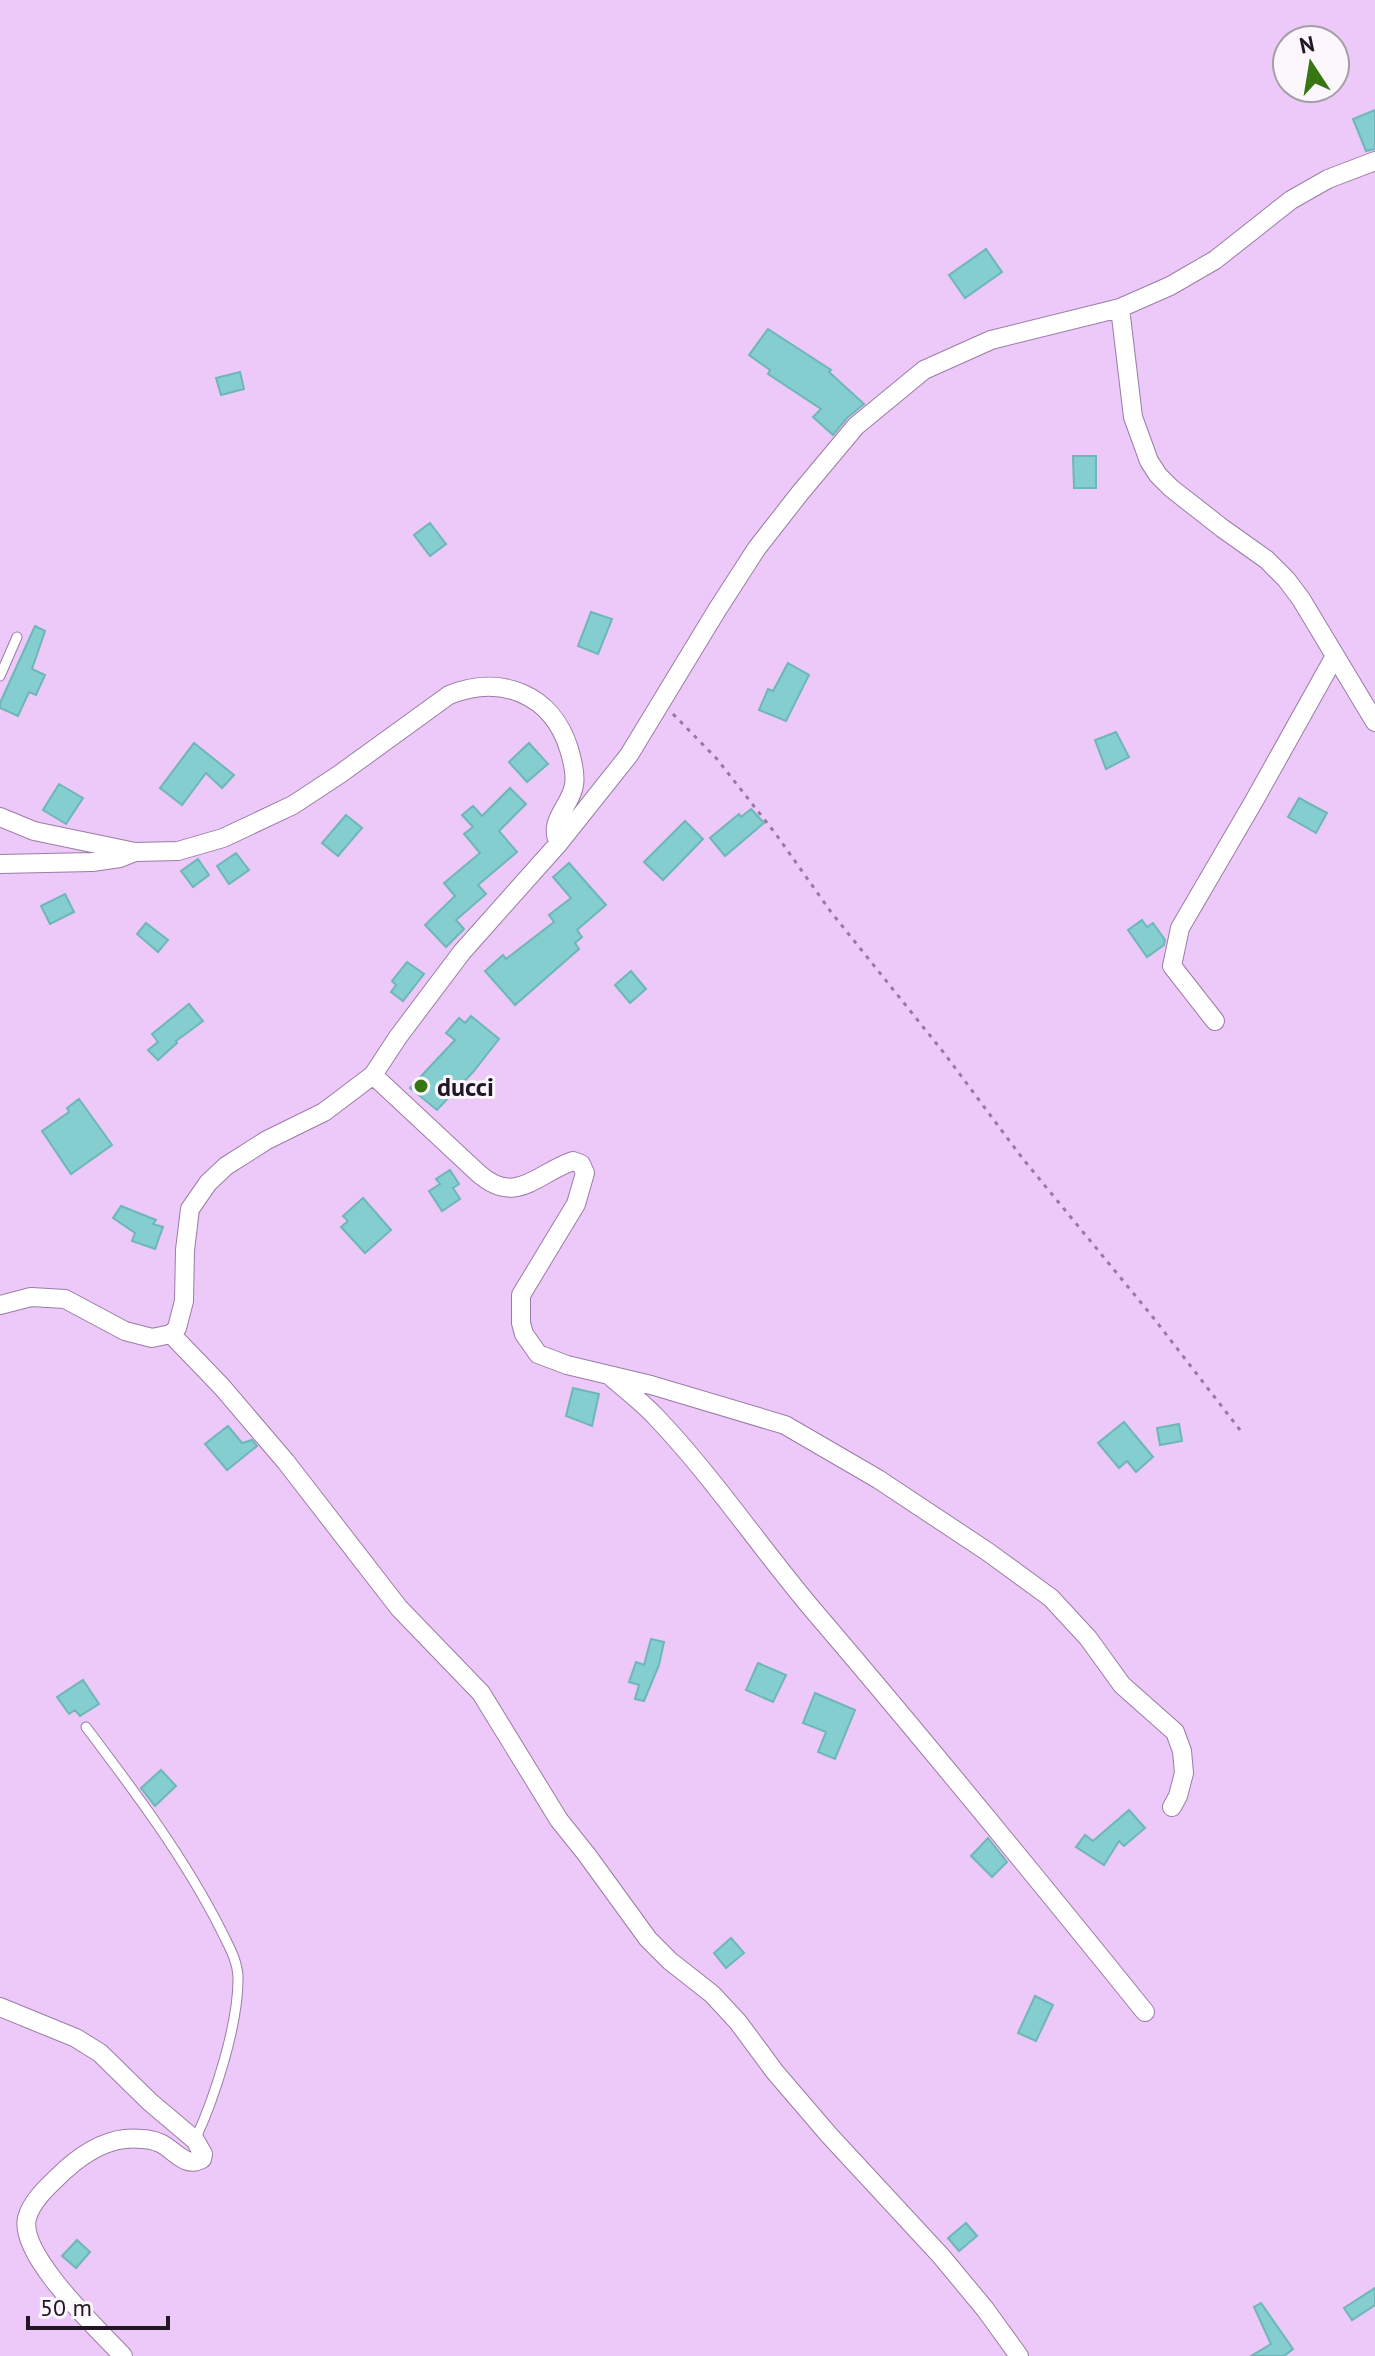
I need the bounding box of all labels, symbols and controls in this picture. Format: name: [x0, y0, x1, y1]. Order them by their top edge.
north arrow: [1271, 24, 1351, 104]
text: N: [1297, 29, 1317, 60]
place label: ducci: [437, 1070, 494, 1103]
marker: ducci: [412, 1077, 430, 1095]
scale bar: [28, 2280, 168, 2330]
text: 50 m: [40, 2292, 92, 2323]

